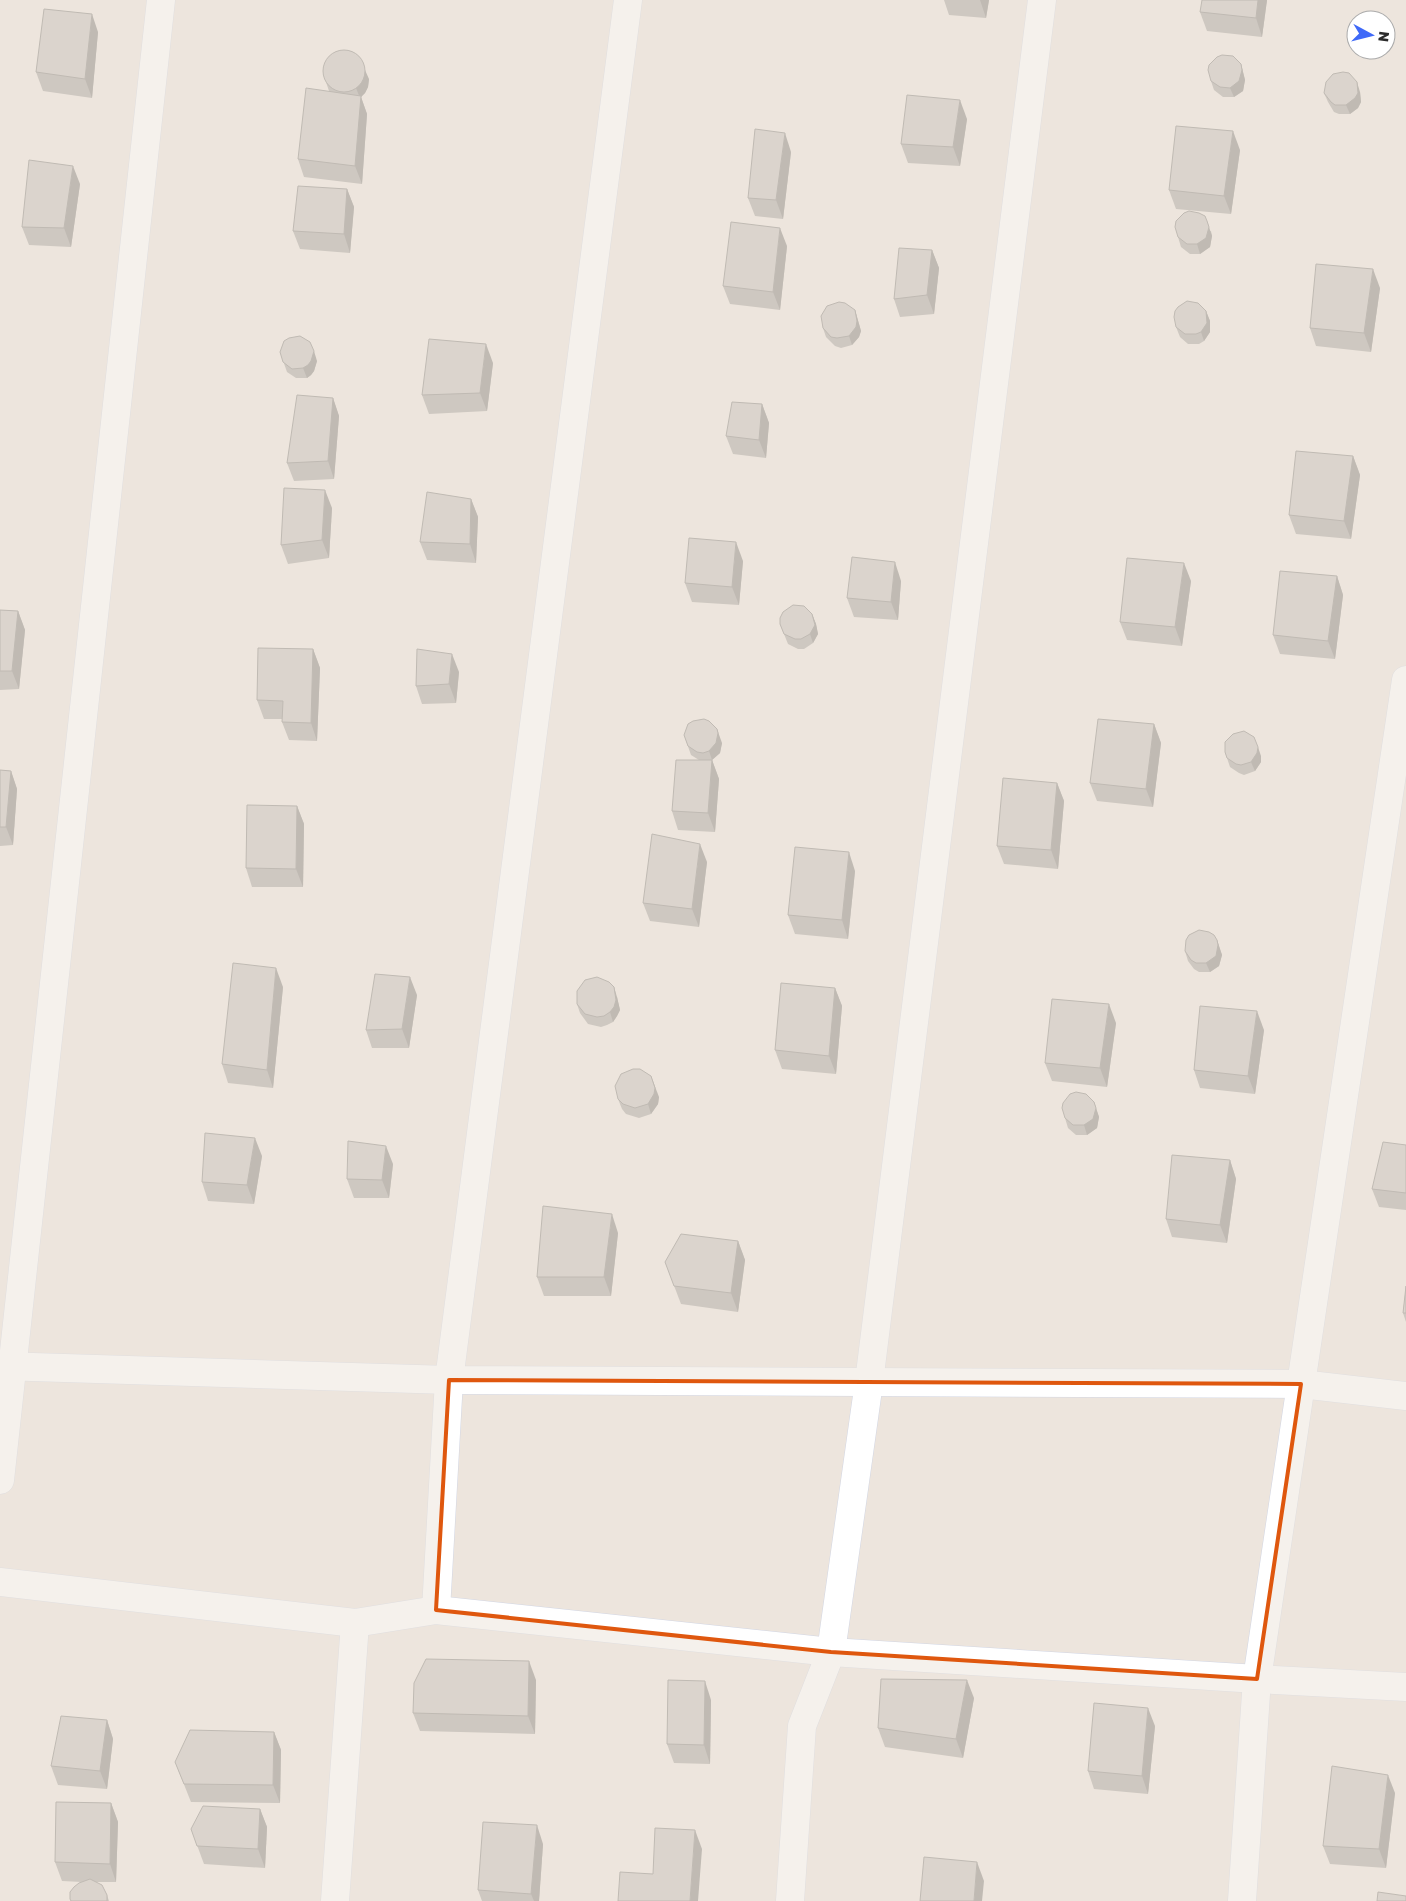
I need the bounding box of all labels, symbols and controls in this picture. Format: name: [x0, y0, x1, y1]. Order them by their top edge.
north arrow: [1346, 10, 1396, 60]
text: N: [1375, 30, 1393, 43]

